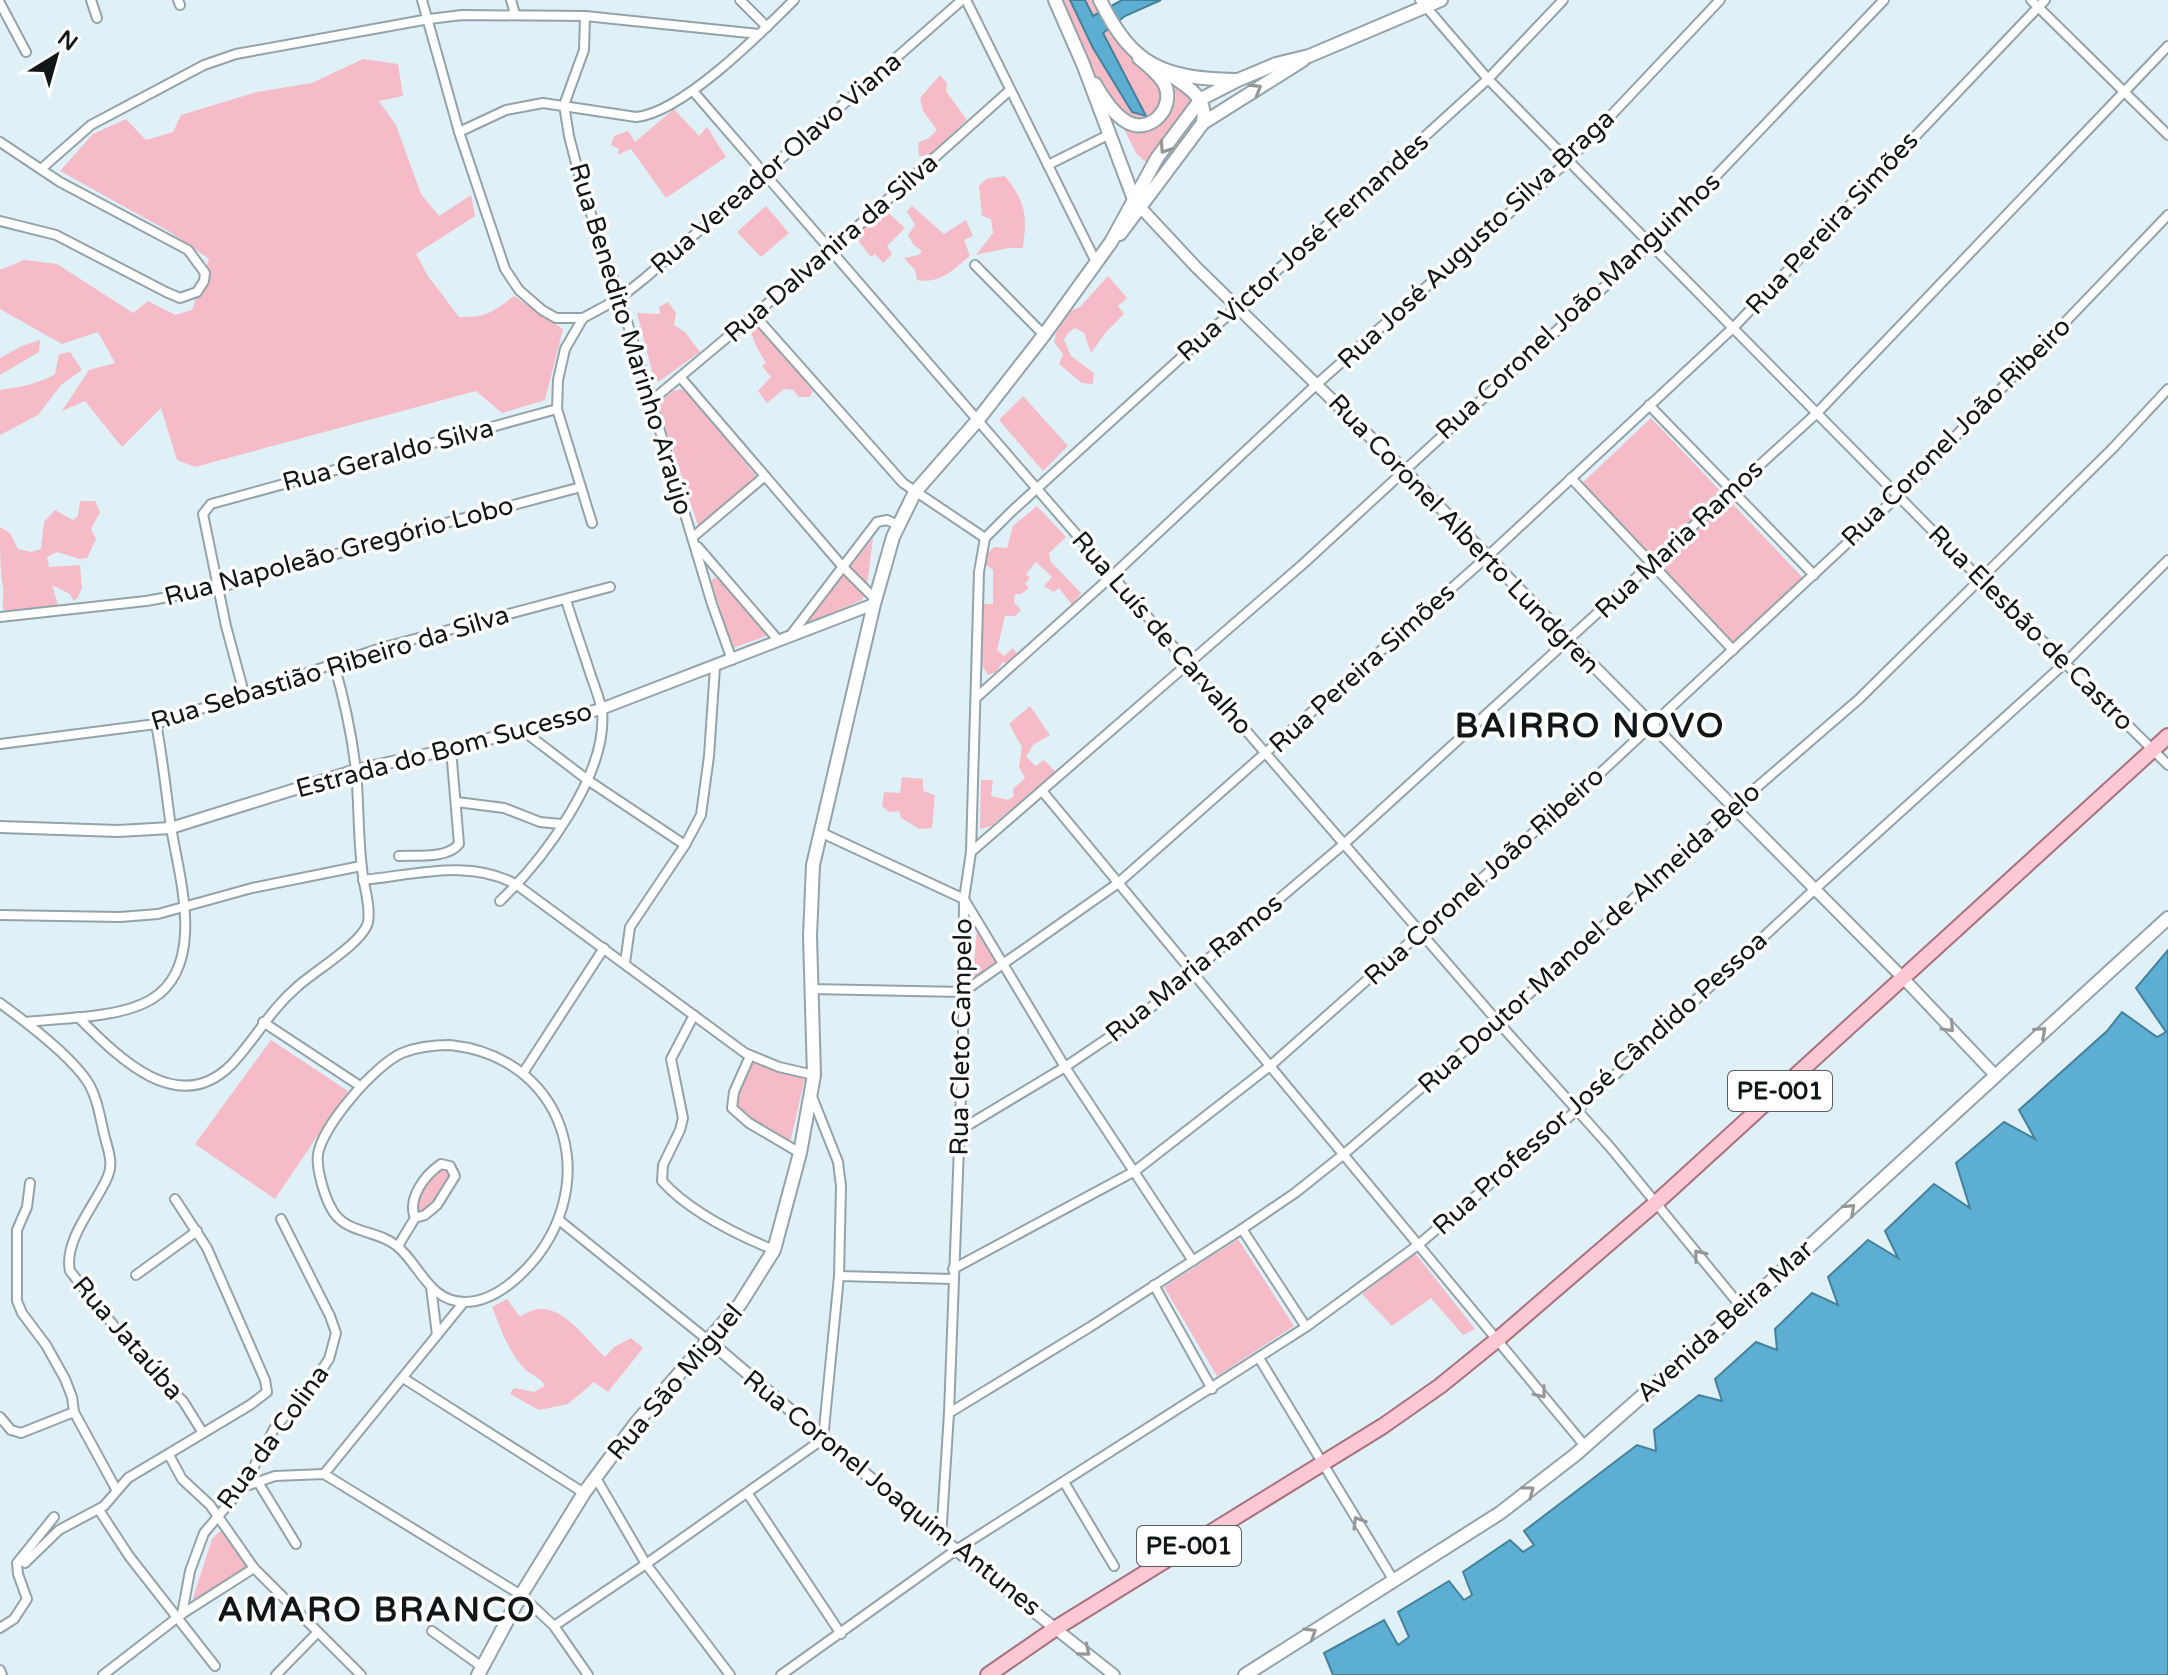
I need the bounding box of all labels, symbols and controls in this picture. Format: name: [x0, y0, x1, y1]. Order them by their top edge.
north arrow: [16, 16, 96, 96]
text: N: [53, 25, 82, 57]
street label: Rua Vereador Olavo Viana: [644, 46, 908, 280]
one-way arrow: [1247, 84, 1262, 99]
street label: Rua José Augusto Silva Braga: [1331, 103, 1621, 375]
street label: Rua Pereira Simões: [1739, 125, 1925, 321]
street label: Rua Victor José Fernandes: [1171, 126, 1435, 368]
one-way arrow: [1159, 139, 1174, 154]
street label: Rua Dalvanira da Silva: [718, 147, 944, 349]
street label: Rua Benedito Marinho Araújo: [563, 159, 699, 519]
street label: Rua Coronel João Manguinhos: [1429, 166, 1727, 446]
street label: Rua Coronel João Ribeiro: [1835, 311, 2077, 553]
street label: Rua Coronel Alberto Lundgren: [1322, 388, 1606, 680]
street label: Rua Geraldo Silva: [279, 412, 497, 498]
street label: Rua Maria Ramos: [1589, 453, 1769, 625]
street label: Rua Napoleão Gregório Lobo: [161, 489, 517, 613]
street label: Rua Elesbão de Castro: [1922, 519, 2140, 737]
street label: Rua Luís de Carvalho: [1065, 525, 1259, 741]
street label: Rua Pereira Simões: [1263, 577, 1461, 759]
street label: Rua Sebastião Ribeiro da Silva: [147, 599, 513, 737]
street label: Estrada do Bom Sucesso: [293, 696, 595, 804]
district label: BAIRRO NOVO: [1455, 706, 1725, 747]
street label: Rua Coronel João Ribeiro: [1358, 760, 1610, 992]
street label: Rua Doutor Manoel de Almeida Belo: [1412, 776, 1766, 1100]
street label: Rua Maria Ramos: [1099, 887, 1289, 1049]
street label: Rua Cleto Campelo: [943, 918, 979, 1156]
street label: Rua Professor José Cândido Pessoa: [1426, 925, 1774, 1241]
one-way arrow: [1940, 1018, 1955, 1032]
one-way arrow: [2032, 1027, 2046, 1042]
road number: PE-001: [1728, 1071, 1832, 1111]
one-way arrow: [1840, 1204, 1855, 1218]
street label: Avenida Beira Mar: [1630, 1234, 1820, 1408]
one-way arrow: [1695, 1249, 1709, 1264]
street label: Rua Jataúba: [66, 1270, 190, 1406]
street label: Rua São Miguel: [601, 1298, 749, 1466]
street label: Rua da Colina: [210, 1359, 336, 1515]
street label: Rua Coronel Joaquim Antunes: [737, 1363, 1047, 1623]
one-way arrow: [1532, 1384, 1546, 1399]
one-way arrow: [1520, 1487, 1534, 1501]
one-way arrow: [1352, 1516, 1367, 1531]
road number: PE-001: [1137, 1526, 1241, 1566]
district label: AMARO BRANCO: [217, 1590, 537, 1631]
one-way arrow: [1302, 1628, 1317, 1643]
one-way arrow: [1075, 1641, 1090, 1656]

